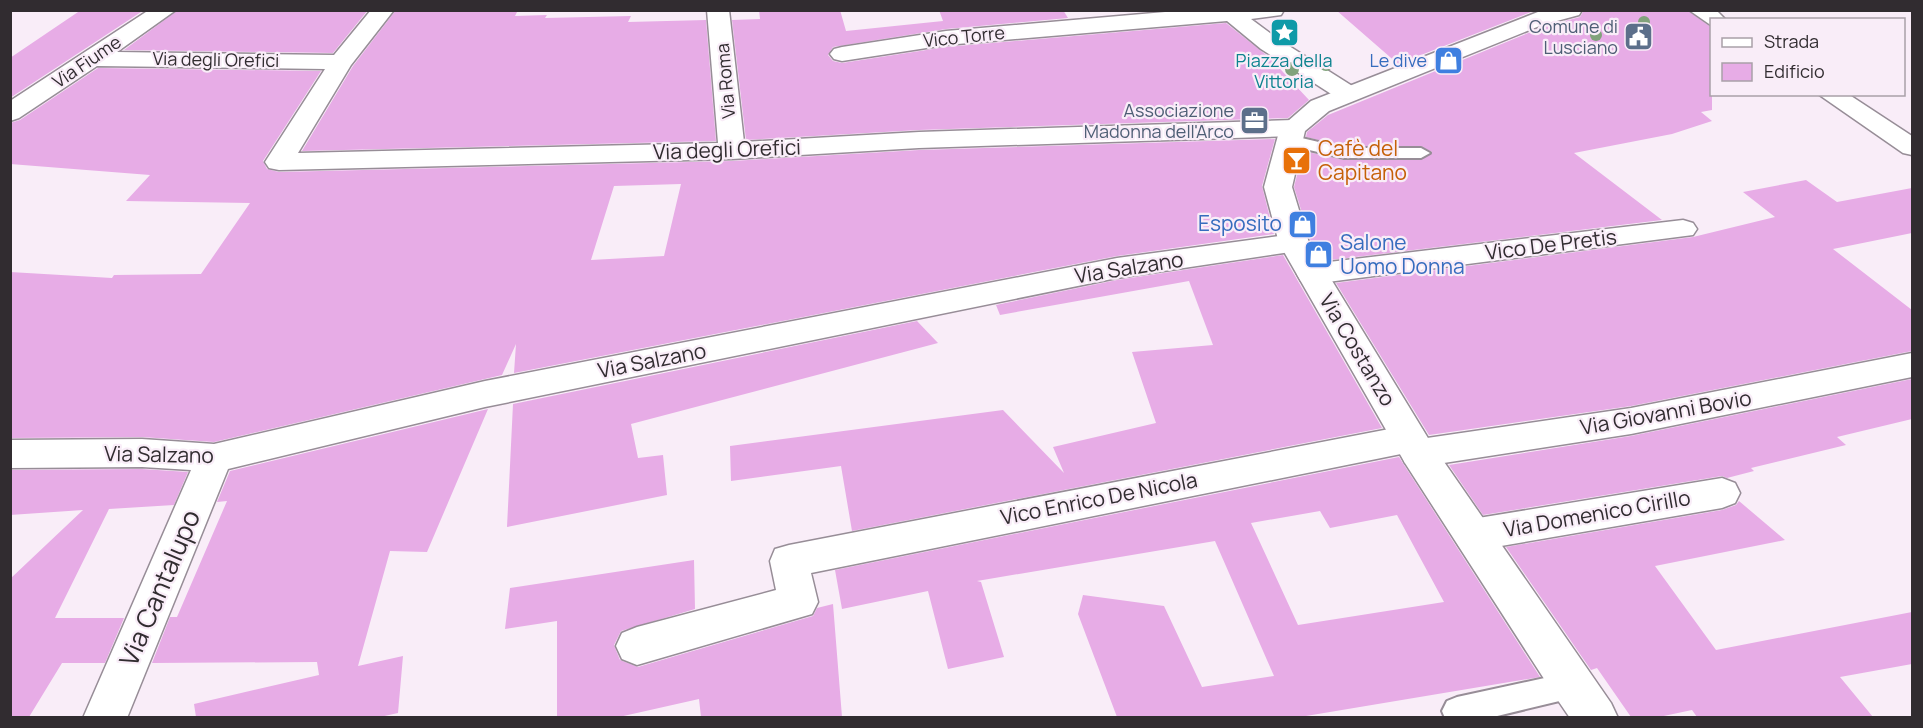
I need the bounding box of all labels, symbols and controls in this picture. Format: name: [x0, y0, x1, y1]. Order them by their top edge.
place label: Comune di Lusciano: [1529, 14, 1618, 59]
place icon: Piazza della Vittoria: [1268, 16, 1300, 48]
legend: [1710, 18, 1905, 96]
street label: Vico Torre: [922, 20, 1006, 52]
public building icon: Comune di Lusciano: [1623, 21, 1655, 53]
street label: Via Fiume: [47, 29, 125, 93]
text: Strada: [1764, 29, 1819, 53]
street label: Via Roma: [710, 42, 740, 120]
shop icon: Le dive: [1432, 45, 1464, 77]
street label: Via degli Orefici: [152, 46, 280, 72]
place label: Piazza della Vittoria: [1236, 48, 1332, 93]
place label: Le dive: [1370, 48, 1427, 72]
text: Edificio: [1764, 59, 1825, 83]
place label: Associazione Madonna dell'Arco: [1084, 98, 1234, 143]
office icon: Associazione Madonna dell'Arco: [1239, 105, 1271, 137]
street label: Via degli Orefici: [653, 132, 801, 166]
place label: Cafè del Capitano: [1318, 134, 1407, 186]
bar icon: Cafè del Capitano: [1281, 145, 1313, 177]
shop icon: Esposito: [1287, 208, 1319, 240]
place label: Esposito: [1198, 209, 1282, 237]
street label: Vico De Pretis: [1484, 222, 1618, 266]
place label: Salone Uomo Donna: [1340, 228, 1465, 280]
shop icon: Salone Uomo Donna: [1303, 239, 1335, 271]
street label: Via Salzano: [1073, 245, 1185, 289]
street label: Via Costanzo: [1313, 288, 1402, 411]
street label: Via Salzano: [595, 336, 708, 384]
street label: Via Giovanni Bovio: [1578, 383, 1754, 441]
street label: Via Salzano: [104, 439, 214, 469]
street label: Vico Enrico De Nicola: [998, 465, 1200, 531]
street label: Via Domenico Cirillo: [1501, 483, 1692, 543]
street label: Via Cantalupo: [110, 504, 208, 671]

